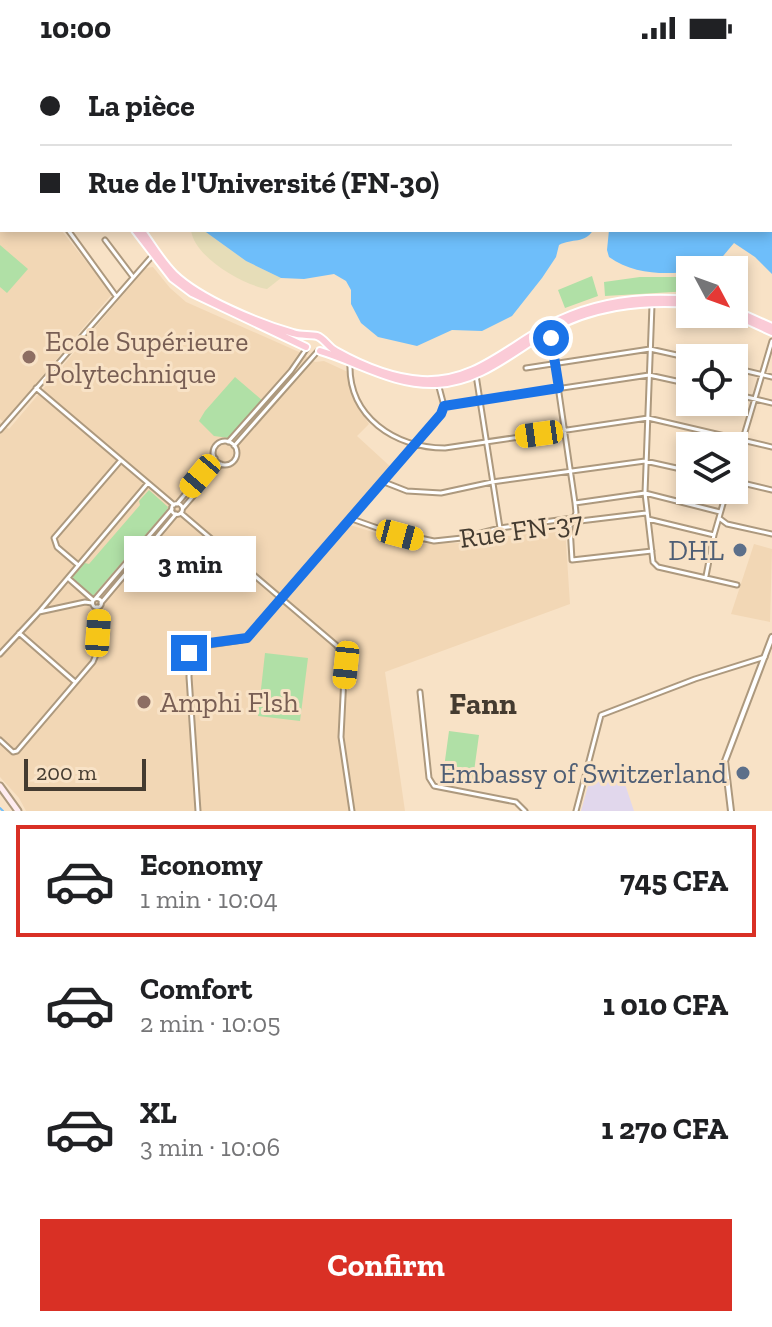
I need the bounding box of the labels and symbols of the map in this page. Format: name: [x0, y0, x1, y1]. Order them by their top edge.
north arrow: [676, 256, 748, 328]
route start: [533, 320, 569, 356]
place label: Ecole Supérieure Polytechnique: [45, 325, 248, 390]
marker: Ecole Supérieure Polytechnique: [20, 348, 38, 366]
car: [514, 419, 564, 449]
car: [175, 450, 225, 502]
street label: Rue FN-37: [457, 505, 585, 555]
car: [374, 517, 426, 553]
place label: DHL: [668, 534, 724, 567]
callout: 3 min: [123, 537, 255, 593]
marker: DHL: [731, 541, 749, 559]
car: [84, 608, 112, 658]
route end: [171, 635, 207, 671]
car: [332, 640, 360, 690]
place label: Amphi Flsh: [160, 686, 299, 719]
district label: Fann: [449, 686, 517, 722]
marker: Amphi Flsh: [135, 693, 153, 711]
scale bar: [24, 755, 146, 791]
place label: Embassy of Switzerland: [439, 757, 727, 790]
marker: Embassy of Switzerland: [734, 764, 752, 782]

